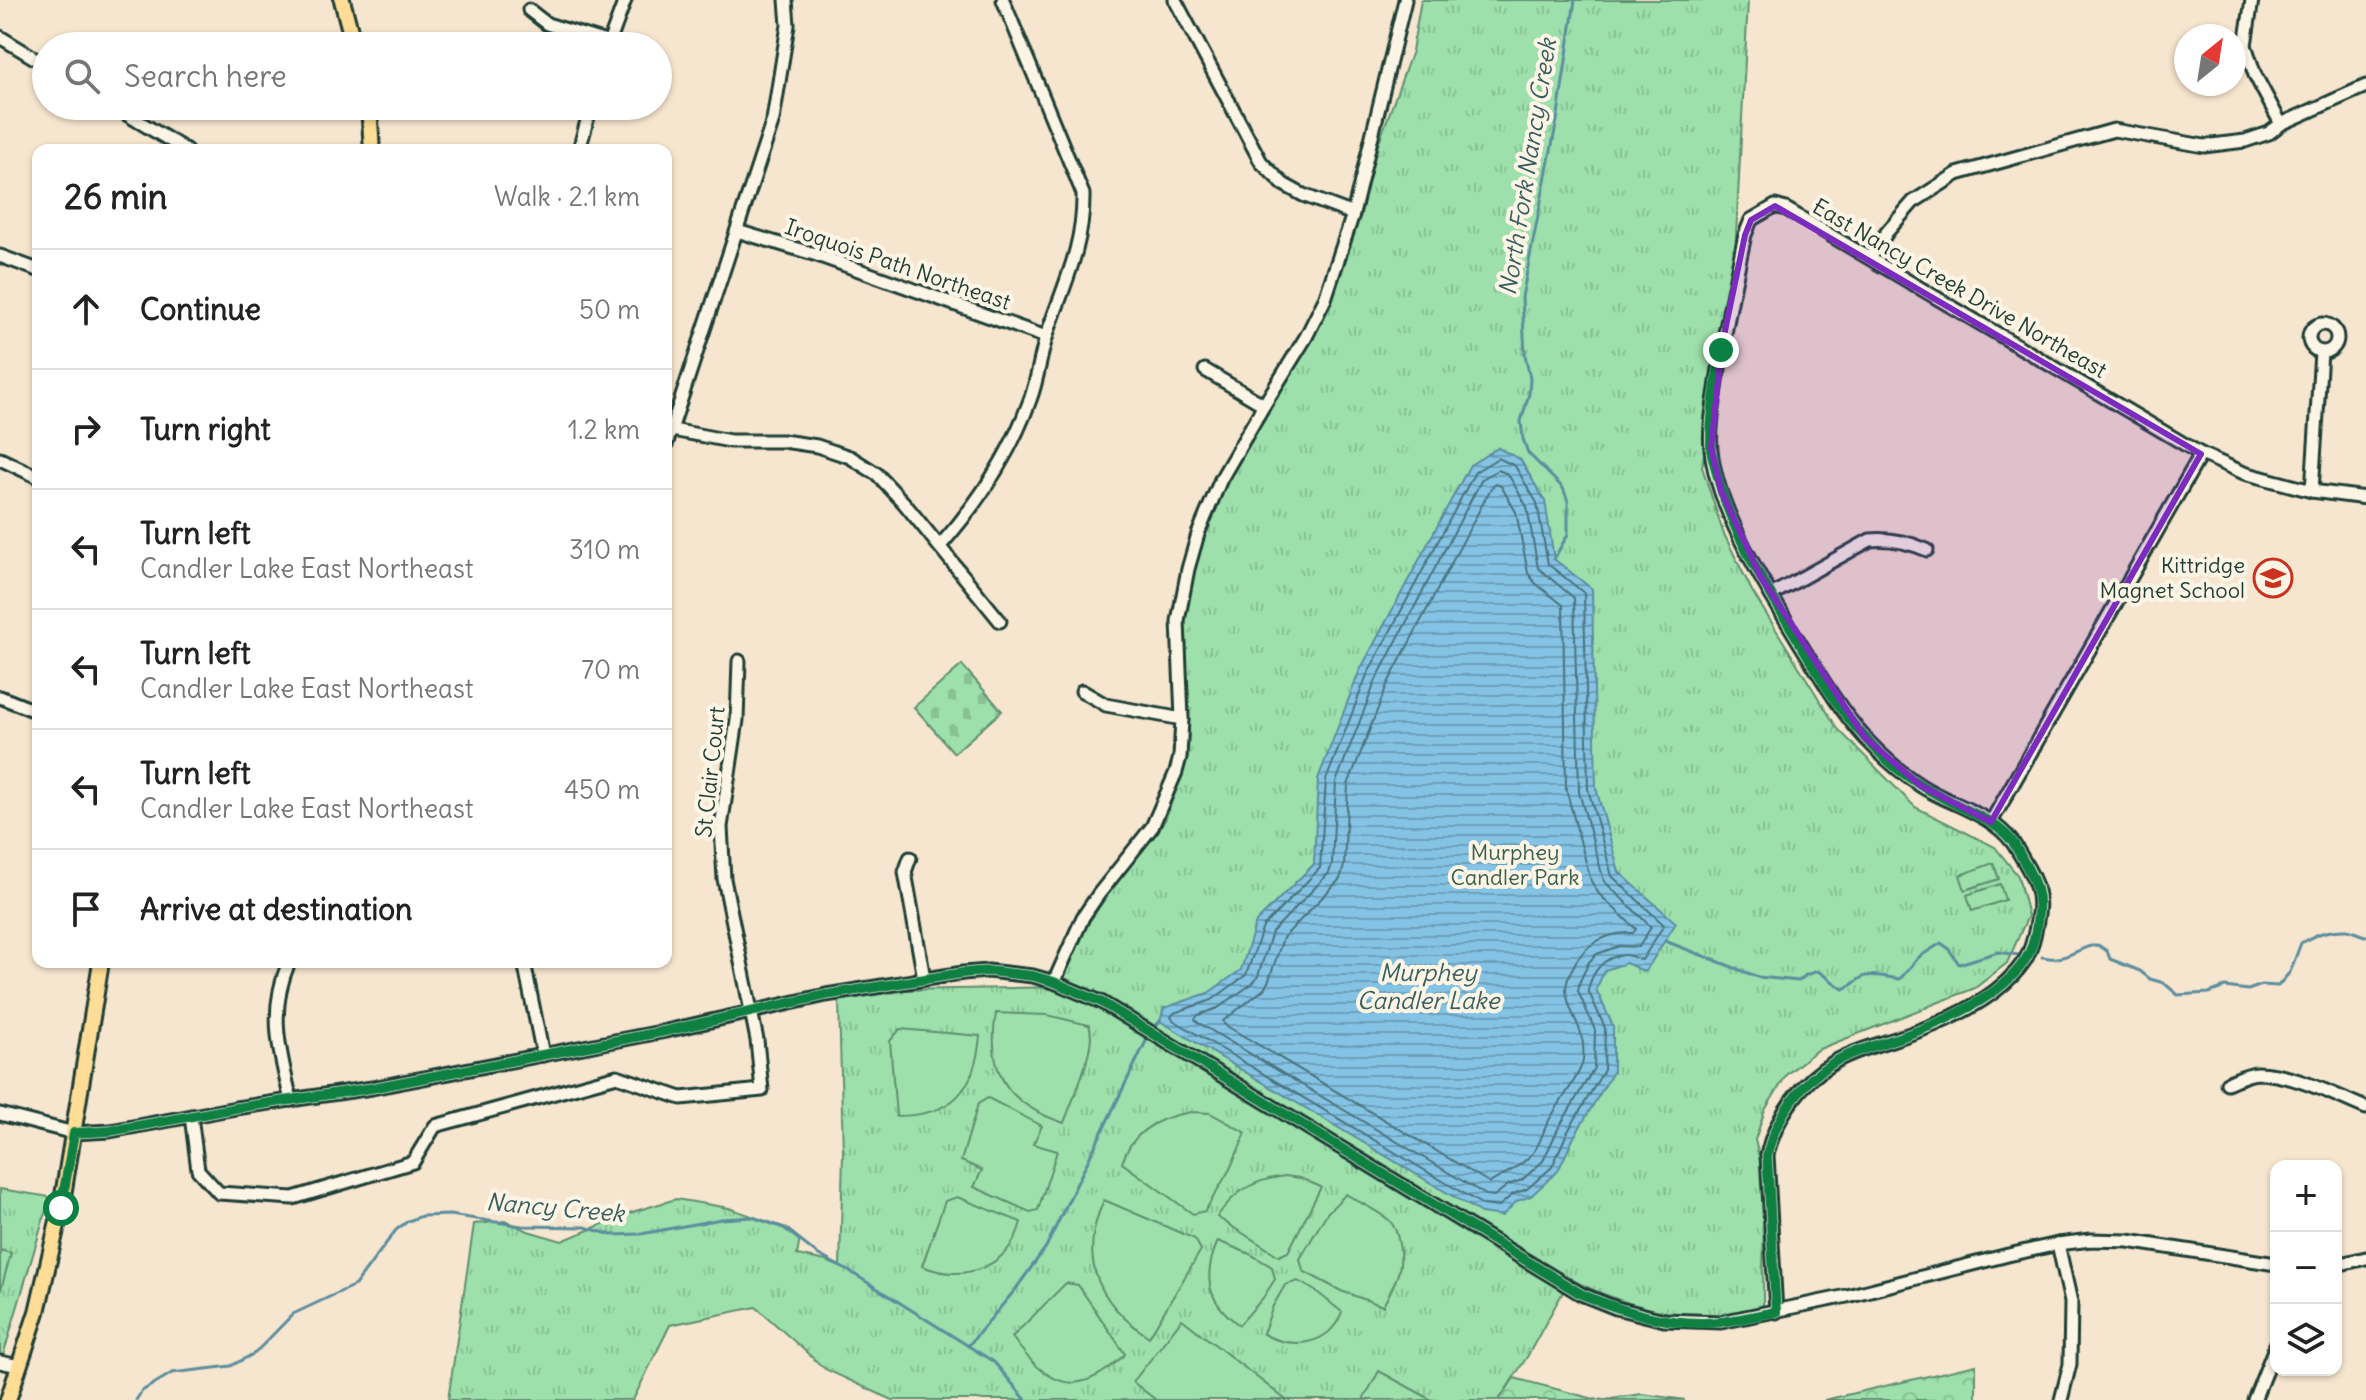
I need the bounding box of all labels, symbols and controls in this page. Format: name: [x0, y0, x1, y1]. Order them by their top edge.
north arrow: [2174, 24, 2246, 96]
search box: [32, 32, 672, 120]
water label: North Fork Nancy Creek: [1492, 35, 1562, 297]
icon: search: [60, 54, 104, 98]
text: Search here: [124, 57, 287, 95]
text: 26 min: [64, 175, 167, 218]
text: Walk · 2.1 km: [494, 180, 640, 213]
street label: East Nancy Creek Drive Northeast: [1808, 192, 2112, 384]
street label: Iroquois Path Northeast: [781, 212, 1015, 316]
icon: ahead: [64, 287, 108, 331]
text: Continue: [140, 290, 261, 328]
text: 50 m: [579, 293, 640, 326]
route end: [1703, 332, 1739, 368]
icon: right: [64, 407, 108, 451]
text: Turn right: [140, 410, 271, 448]
text: 1.2 km: [568, 413, 640, 446]
text: Turn left: [140, 514, 251, 552]
icon: left: [64, 527, 108, 571]
text: 310 m: [569, 533, 640, 566]
place label: Kittridge Magnet School: [2100, 551, 2245, 604]
text: Candler Lake East Northeast: [140, 552, 473, 585]
school or university icon: Kittridge Magnet School: [2252, 557, 2294, 599]
text: Turn left: [140, 634, 251, 672]
icon: left: [64, 647, 108, 691]
text: 70 m: [581, 653, 640, 686]
text: Candler Lake East Northeast: [140, 672, 473, 705]
street label: St Clair Court: [689, 705, 731, 839]
text: Turn left: [140, 754, 251, 792]
icon: left: [64, 767, 108, 811]
text: 450 m: [564, 773, 640, 806]
text: Candler Lake East Northeast: [140, 792, 473, 825]
park label: Murphey Candler Park: [1451, 838, 1580, 891]
icon: arrive: [64, 887, 108, 931]
text: Arrive at destination: [140, 890, 412, 928]
water label: Murphey Candler Lake: [1357, 957, 1501, 1015]
map controls: [2270, 1160, 2342, 1376]
button: +: [2270, 1160, 2342, 1232]
water label: Nancy Creek: [485, 1186, 627, 1228]
route start: [43, 1190, 79, 1226]
button: −: [2270, 1232, 2342, 1304]
button: layers: [2270, 1304, 2342, 1376]

